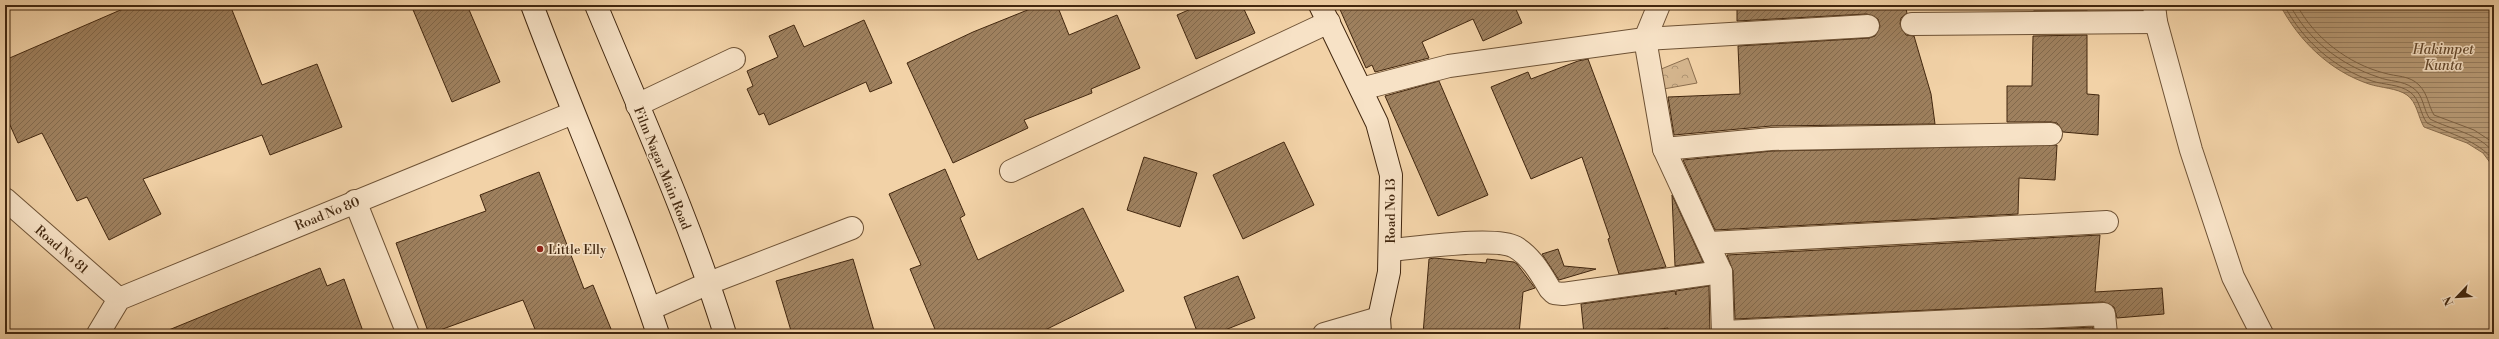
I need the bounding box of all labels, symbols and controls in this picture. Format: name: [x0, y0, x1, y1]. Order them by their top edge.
water label: Hakimpet Kunta: [2412, 41, 2474, 75]
street label: Film Nagar Main Road: [630, 105, 694, 233]
street label: Road No 13: [1383, 178, 1399, 244]
street label: Road No 80: [292, 193, 363, 234]
street label: Road No 81: [31, 222, 92, 278]
place label: Little Elly: [548, 242, 607, 258]
marker: Little Elly: [535, 244, 545, 254]
north arrow: [2437, 277, 2477, 317]
text: N: [2441, 294, 2457, 308]

